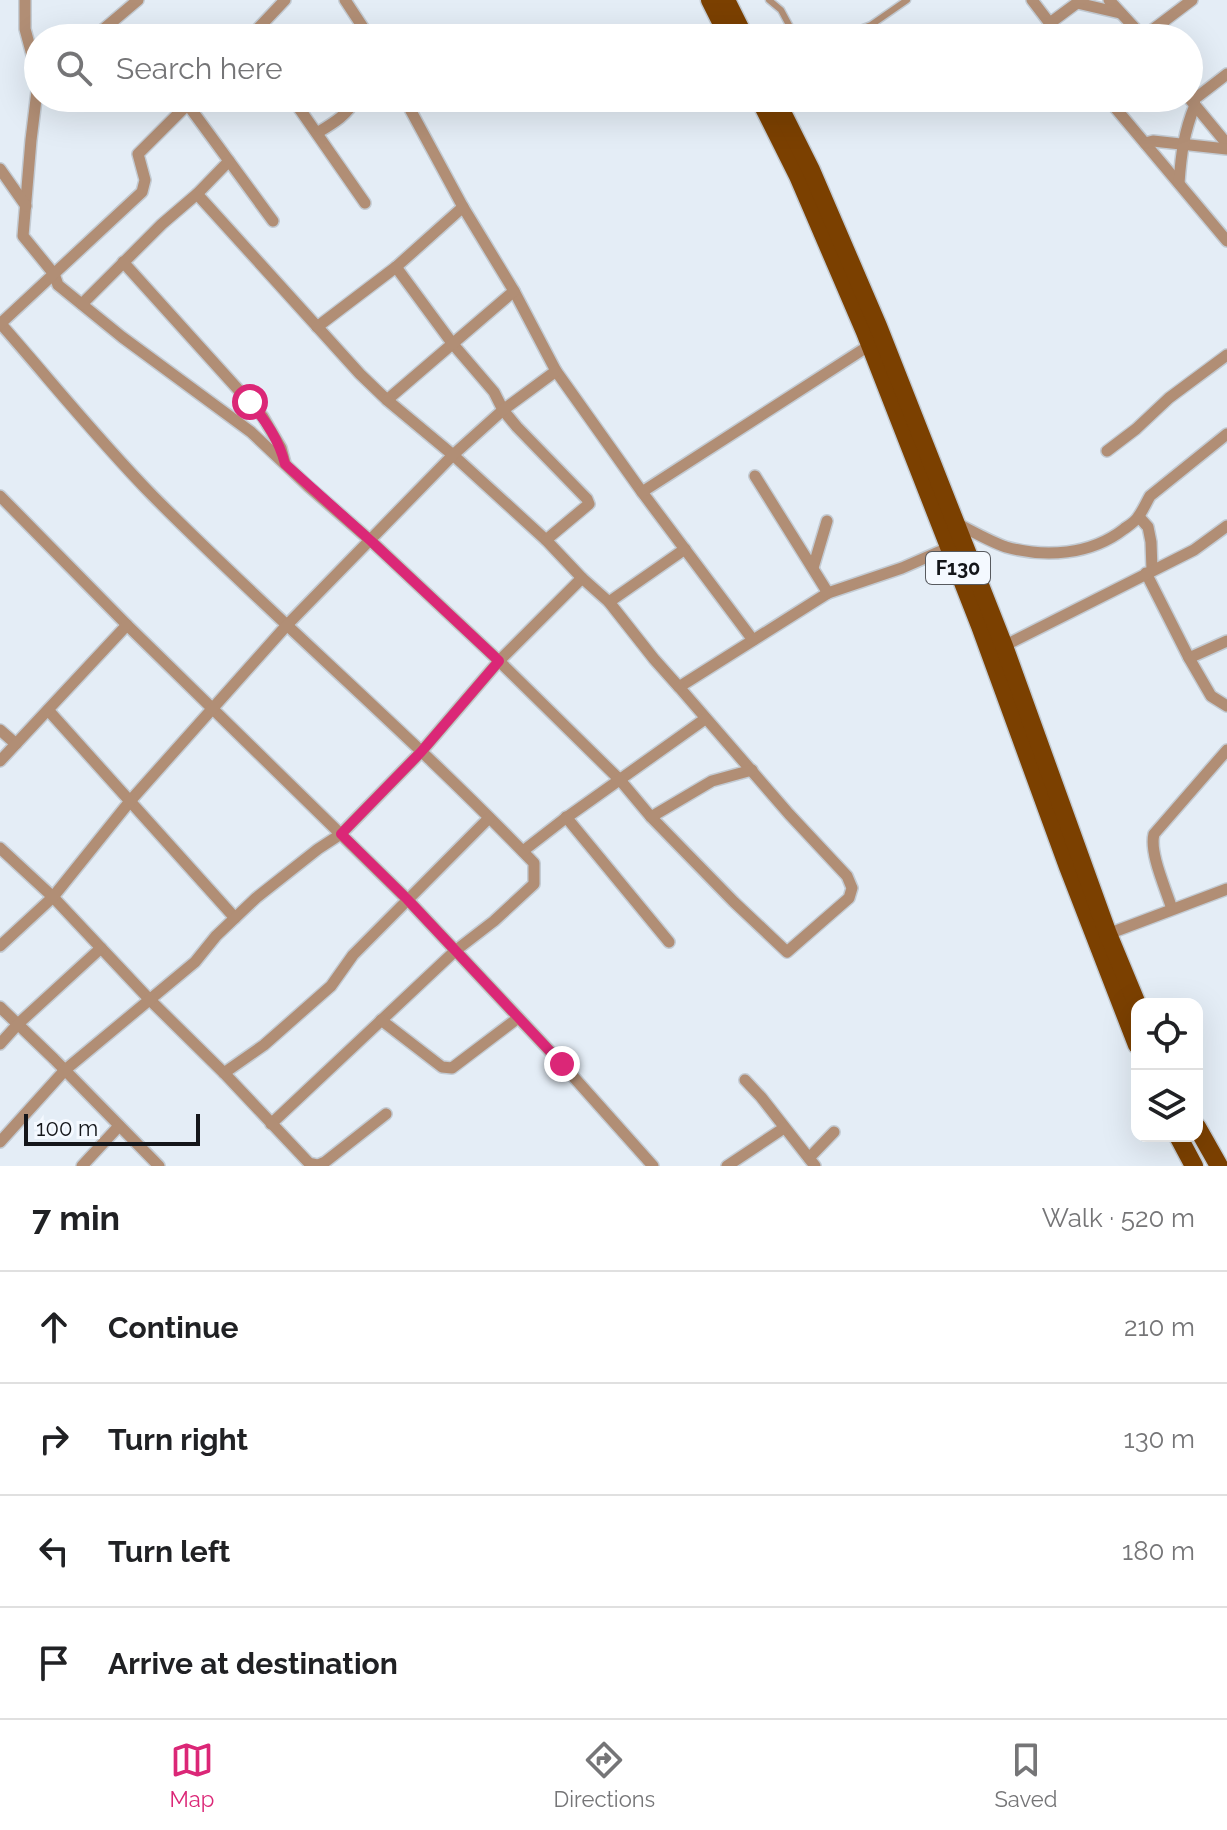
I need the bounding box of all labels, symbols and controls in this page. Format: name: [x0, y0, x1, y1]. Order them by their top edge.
search box: [24, 24, 1203, 112]
icon: search: [52, 46, 96, 90]
text: Search here: [116, 51, 283, 86]
route start: [232, 384, 268, 420]
road number: F130: [926, 552, 990, 584]
map controls: [1131, 998, 1203, 1142]
button: locate: [1131, 998, 1203, 1070]
route end: [544, 1046, 580, 1082]
button: layers: [1131, 1070, 1203, 1142]
scale bar: [24, 1110, 200, 1146]
text: 100 m: [36, 1115, 98, 1141]
text: 7 min: [32, 1198, 120, 1238]
text: Walk · 520 m: [1042, 1203, 1195, 1233]
icon: ahead: [32, 1305, 76, 1349]
text: Continue: [108, 1310, 239, 1345]
text: 210 m: [1124, 1312, 1195, 1342]
icon: right: [32, 1417, 76, 1461]
text: Turn right: [108, 1422, 248, 1457]
text: 130 m: [1124, 1424, 1195, 1454]
icon: left: [32, 1529, 76, 1573]
text: Turn left: [108, 1534, 230, 1569]
text: 180 m: [1122, 1536, 1195, 1566]
icon: arrive: [32, 1641, 76, 1685]
text: Arrive at destination: [108, 1646, 398, 1681]
tab: Map: [170, 1738, 214, 1812]
tab: Directions: [554, 1738, 655, 1812]
tab: Saved: [994, 1738, 1057, 1812]

